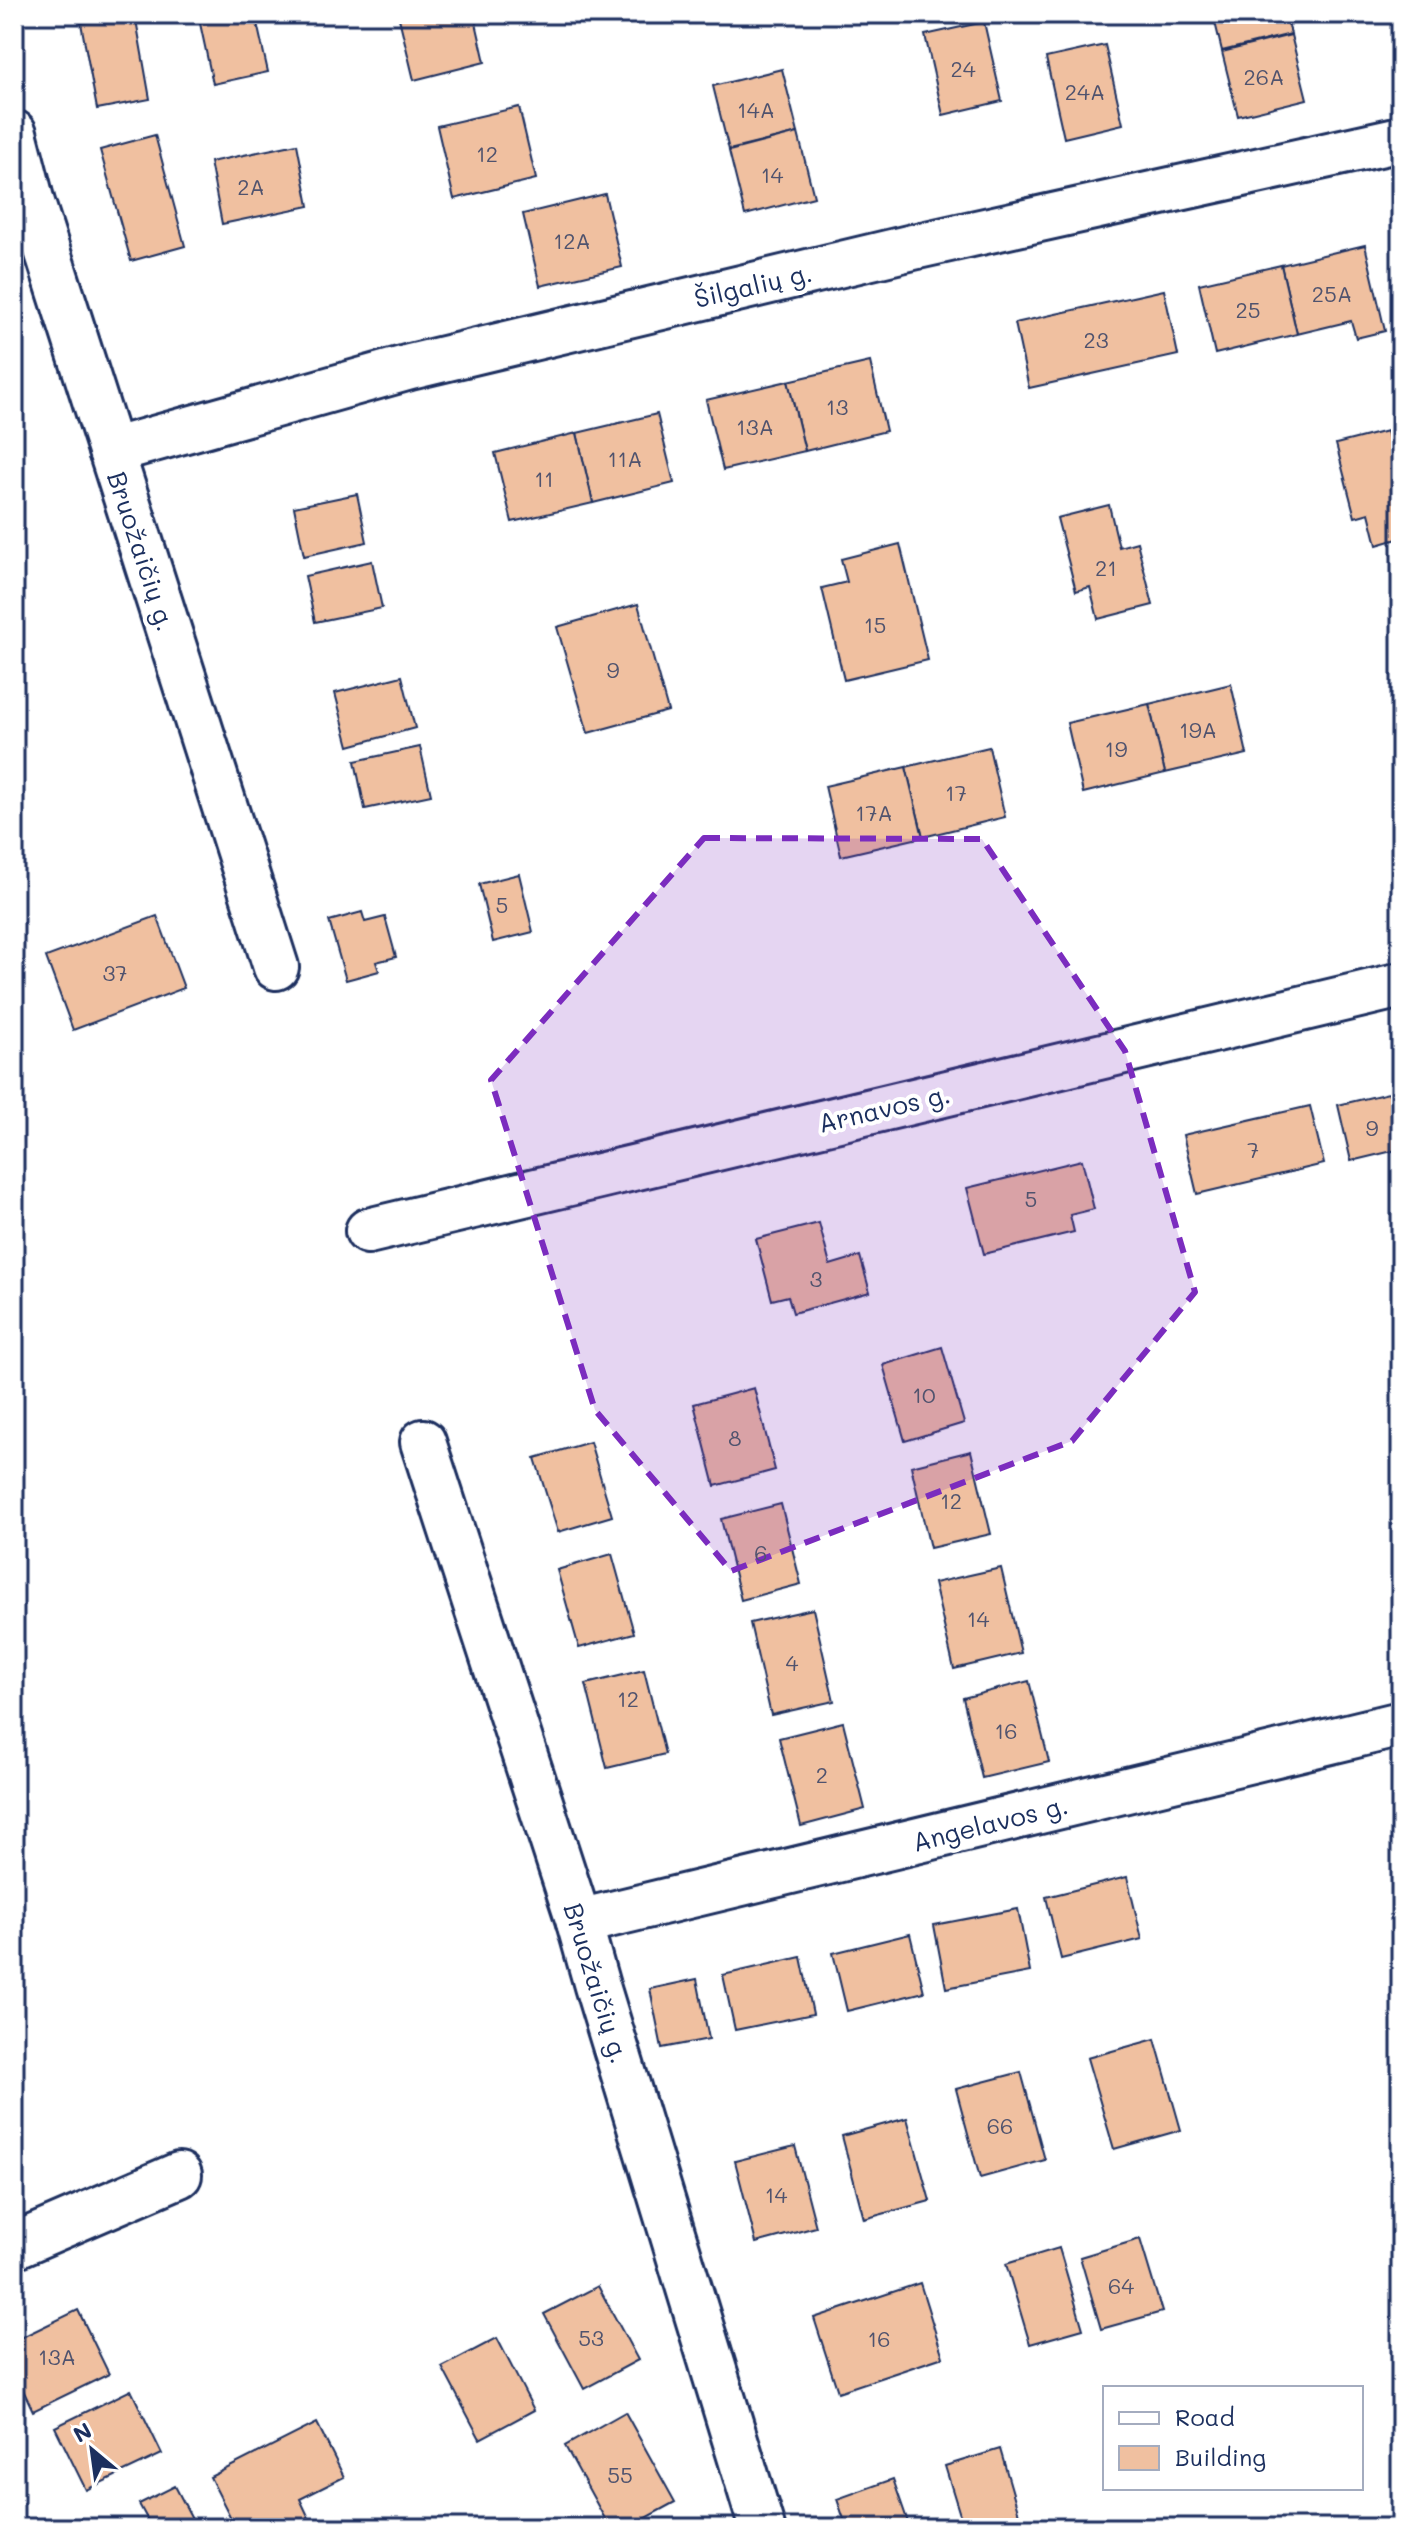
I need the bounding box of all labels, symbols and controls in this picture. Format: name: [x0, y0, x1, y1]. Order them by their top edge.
house number: 24: [950, 54, 976, 83]
house number: 26A: [1244, 62, 1284, 91]
house number: 24A: [1065, 77, 1105, 106]
house number: 14A: [737, 95, 775, 124]
house number: 12: [476, 139, 498, 168]
house number: 14: [761, 160, 783, 189]
house number: 2A: [237, 172, 265, 201]
house number: 12A: [553, 226, 591, 255]
street label: Šilgalių g.: [691, 255, 815, 315]
house number: 25A: [1312, 279, 1352, 308]
house number: 25: [1235, 295, 1261, 324]
house number: 23: [1083, 325, 1109, 354]
house number: 13: [826, 392, 848, 421]
house number: 13A: [736, 412, 774, 441]
house number: 11A: [608, 444, 642, 473]
house number: 11: [534, 464, 554, 493]
street label: Bruožaičių g.: [100, 467, 184, 635]
house number: 21: [1095, 553, 1117, 582]
house number: 15: [864, 610, 886, 639]
house number: 9: [606, 655, 620, 684]
house number: 19A: [1179, 715, 1217, 744]
house number: 19: [1105, 734, 1127, 763]
house number: 17: [945, 778, 967, 807]
house number: 17A: [855, 798, 893, 827]
house number: 5: [496, 890, 508, 919]
house number: 37: [102, 958, 128, 987]
street label: Arnavos g.: [815, 1076, 953, 1140]
house number: 9: [1365, 1113, 1379, 1142]
house number: 7: [1247, 1135, 1259, 1164]
house number: 5: [1025, 1184, 1037, 1213]
house number: 3: [810, 1264, 823, 1293]
house number: 10: [912, 1380, 936, 1409]
house number: 8: [728, 1423, 742, 1452]
house number: 12: [940, 1486, 962, 1515]
house number: 6: [754, 1538, 768, 1567]
house number: 14: [967, 1604, 989, 1633]
house number: 4: [786, 1648, 799, 1677]
house number: 12: [617, 1684, 639, 1713]
house number: 16: [994, 1716, 1018, 1745]
house number: 2: [816, 1760, 828, 1789]
street label: Angelavos g.: [909, 1787, 1071, 1859]
street label: Bruožaičių g.: [556, 1899, 638, 2067]
house number: 66: [987, 2111, 1013, 2140]
house number: 14: [765, 2180, 787, 2209]
house number: 64: [1108, 2271, 1134, 2300]
house number: 53: [578, 2323, 604, 2352]
house number: 16: [867, 2324, 891, 2353]
house number: 13A: [38, 2342, 76, 2371]
legend: [1103, 2386, 1363, 2490]
text: Road: [1175, 2401, 1235, 2432]
north arrow: [52, 2410, 132, 2490]
text: N: [68, 2415, 96, 2449]
text: Building: [1175, 2441, 1266, 2472]
house number: 55: [607, 2460, 633, 2489]

